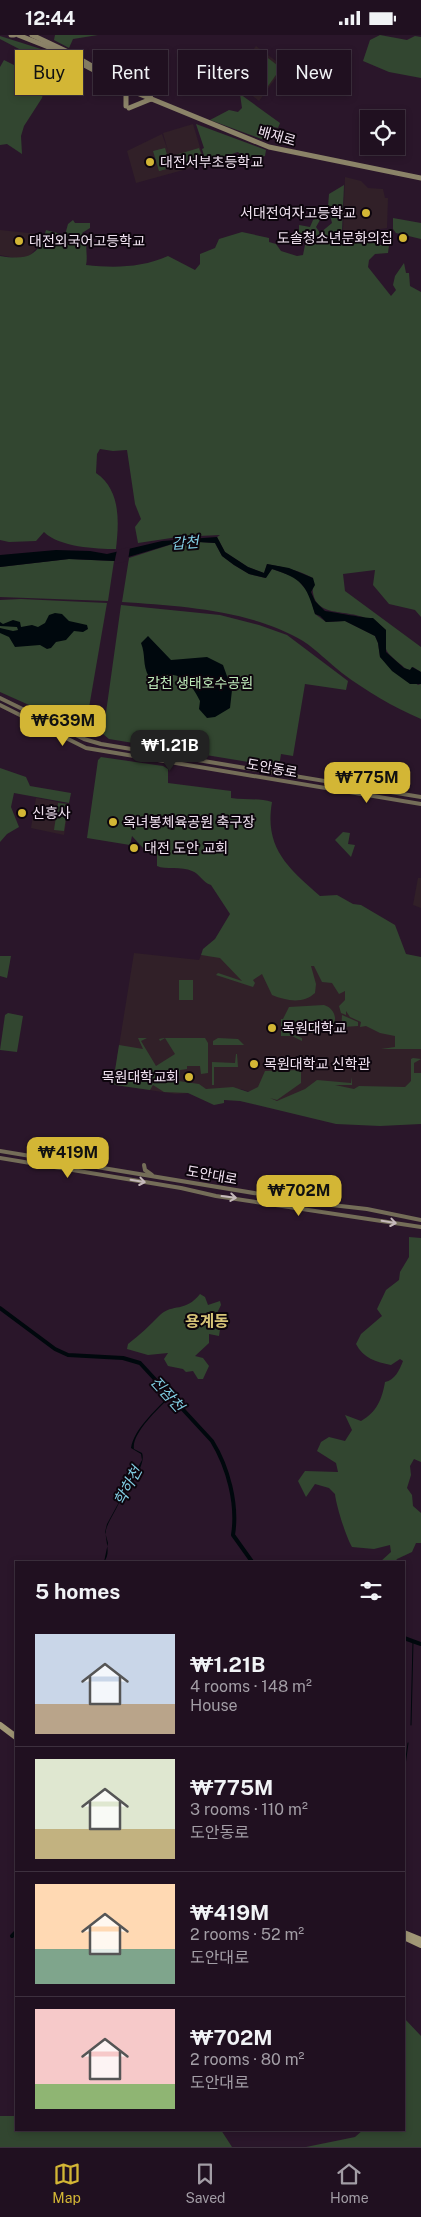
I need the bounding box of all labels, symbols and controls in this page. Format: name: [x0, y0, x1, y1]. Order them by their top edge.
text: 12:44: [25, 7, 75, 29]
chip: Buy: [15, 50, 83, 95]
chip: Rent: [93, 50, 168, 95]
chip: Filters: [178, 50, 267, 95]
chip: New: [277, 50, 351, 95]
map controls: [360, 110, 405, 155]
button: locate: [360, 110, 405, 155]
street label: 배재로: [256, 123, 298, 149]
place label: 대전서부초등학교: [160, 154, 263, 170]
marker: 대전서부초등학교: [144, 156, 156, 168]
place label: 서대전여자고등학교: [240, 205, 356, 221]
marker: 서대전여자고등학교: [360, 207, 372, 219]
place label: 도솔청소년문화의집: [277, 230, 393, 246]
marker: 도솔청소년문화의집: [397, 232, 409, 244]
place label: 대전외국어고등학교: [29, 233, 145, 249]
marker: 대전외국어고등학교: [13, 235, 25, 247]
water label: 갑천: [171, 533, 202, 552]
park label: 갑천 생태호수공원: [147, 675, 253, 691]
pin: ₩639M: [28, 705, 98, 747]
text: ₩639M: [31, 711, 95, 730]
pin: ₩1.21B: [129, 729, 211, 772]
text: ₩1.21B: [141, 736, 199, 755]
street label: 도안동로: [245, 756, 299, 780]
pin: ₩775M: [332, 761, 402, 804]
text: ₩775M: [335, 768, 399, 787]
place label: 신흥사: [32, 805, 71, 821]
marker: 신흥사: [16, 807, 28, 819]
place label: 옥녀봉체육공원 축구장: [123, 814, 255, 830]
marker: 옥녀봉체육공원 축구장: [107, 816, 119, 828]
place label: 대전 도안 교회: [144, 840, 228, 856]
marker: 대전 도안 교회: [128, 842, 140, 854]
place label: 목원대학교: [282, 1020, 347, 1036]
marker: 목원대학교: [266, 1022, 278, 1034]
place label: 목원대학교 신학관: [264, 1056, 371, 1072]
marker: 목원대학교 신학관: [248, 1058, 260, 1070]
place label: 목원대학교회: [102, 1069, 179, 1085]
marker: 목원대학교회: [183, 1071, 195, 1083]
pin: ₩419M: [33, 1137, 103, 1179]
text: ₩419M: [38, 1143, 98, 1162]
street label: 도안대로: [185, 1163, 239, 1187]
pin: ₩702M: [264, 1175, 334, 1217]
one-way arrow: [129, 1176, 145, 1186]
text: ₩702M: [268, 1181, 330, 1200]
one-way arrow: [220, 1193, 236, 1203]
one-way arrow: [381, 1217, 397, 1227]
district label: 용계동: [185, 1312, 229, 1331]
water label: 진잠천: [147, 1373, 189, 1416]
water label: 학하천: [110, 1462, 146, 1508]
icon: filters: [357, 1577, 385, 1605]
text: 5 homes: [35, 1579, 120, 1604]
text: ₩1.21B: [190, 1652, 265, 1677]
icon: home: [75, 1654, 135, 1714]
text: 4 rooms · 148 m²: [190, 1677, 312, 1696]
text: House: [190, 1696, 238, 1715]
text: ₩775M: [190, 1775, 273, 1800]
icon: home: [75, 1779, 135, 1839]
text: 3 rooms · 110 m²: [190, 1800, 308, 1819]
text: 도안동로: [190, 1823, 249, 1842]
text: ₩419M: [190, 1900, 269, 1925]
icon: home: [75, 1904, 135, 1964]
text: 2 rooms · 52 m²: [190, 1925, 304, 1944]
text: 도안대로: [190, 1948, 249, 1967]
text: ₩702M: [190, 2025, 273, 2050]
icon: home: [75, 2029, 135, 2089]
text: 2 rooms · 80 m²: [190, 2050, 304, 2069]
text: 도안대로: [190, 2073, 249, 2092]
tab: Map: [52, 2160, 81, 2206]
tab: Saved: [185, 2160, 225, 2206]
tab: Home: [330, 2160, 369, 2206]

